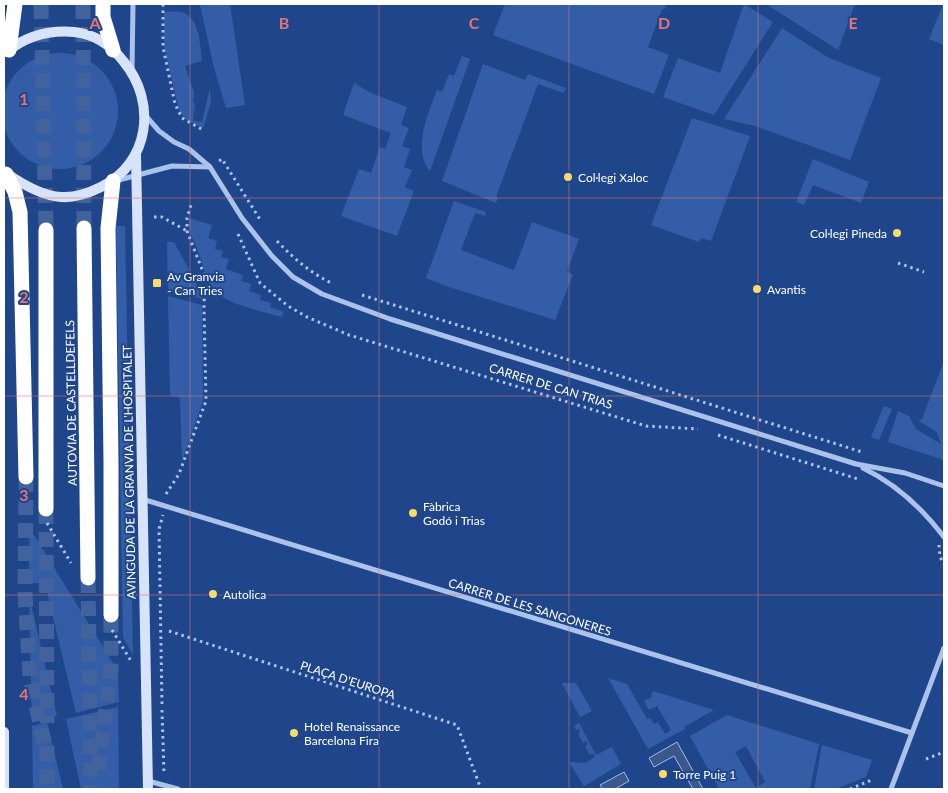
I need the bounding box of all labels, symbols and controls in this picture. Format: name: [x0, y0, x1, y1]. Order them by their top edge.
text: A: [88, 13, 101, 32]
text: B: [279, 13, 289, 32]
text: C: [469, 13, 480, 32]
text: D: [658, 13, 670, 32]
text: E: [848, 13, 858, 32]
text: 1: [19, 89, 29, 108]
place label: Col·legi Xaloc: [578, 170, 649, 185]
marker: Col·legi Xaloc: [562, 171, 574, 183]
place label: Col·legi Pineda: [810, 226, 887, 241]
marker: Col·legi Pineda: [891, 227, 903, 239]
place label: Av Granvia - Can Tries: [167, 269, 224, 298]
marker: Av Granvia - Can Tries: [151, 277, 163, 289]
place label: Avantis: [767, 282, 806, 297]
marker: Avantis: [751, 283, 763, 295]
text: 2: [19, 287, 29, 306]
street label: AUTOVIA DE CASTELLDEFELS: [62, 320, 80, 486]
street label: AVINGUDA DE LA GRANVIA DE L'HOSPITALET: [119, 345, 139, 599]
street label: CARRER DE CAN TRIAS: [487, 360, 615, 412]
text: 3: [19, 485, 29, 504]
place label: Fàbrica Godó i Trias: [423, 499, 485, 528]
marker: Fàbrica Godó i Trias: [407, 507, 419, 519]
street label: CARRER DE LES SANGONERES: [447, 575, 613, 639]
place label: Autolica: [223, 587, 266, 602]
marker: Autolica: [207, 588, 219, 600]
street label: PLAÇA D'EUROPA: [299, 658, 398, 703]
text: 4: [19, 684, 29, 703]
place label: Hotel Renaissance Barcelona Fira: [304, 719, 400, 748]
marker: Hotel Renaissance Barcelona Fira: [288, 727, 300, 739]
place label: Torre Puig 1: [673, 767, 736, 782]
marker: Torre Puig 1: [657, 768, 669, 780]

